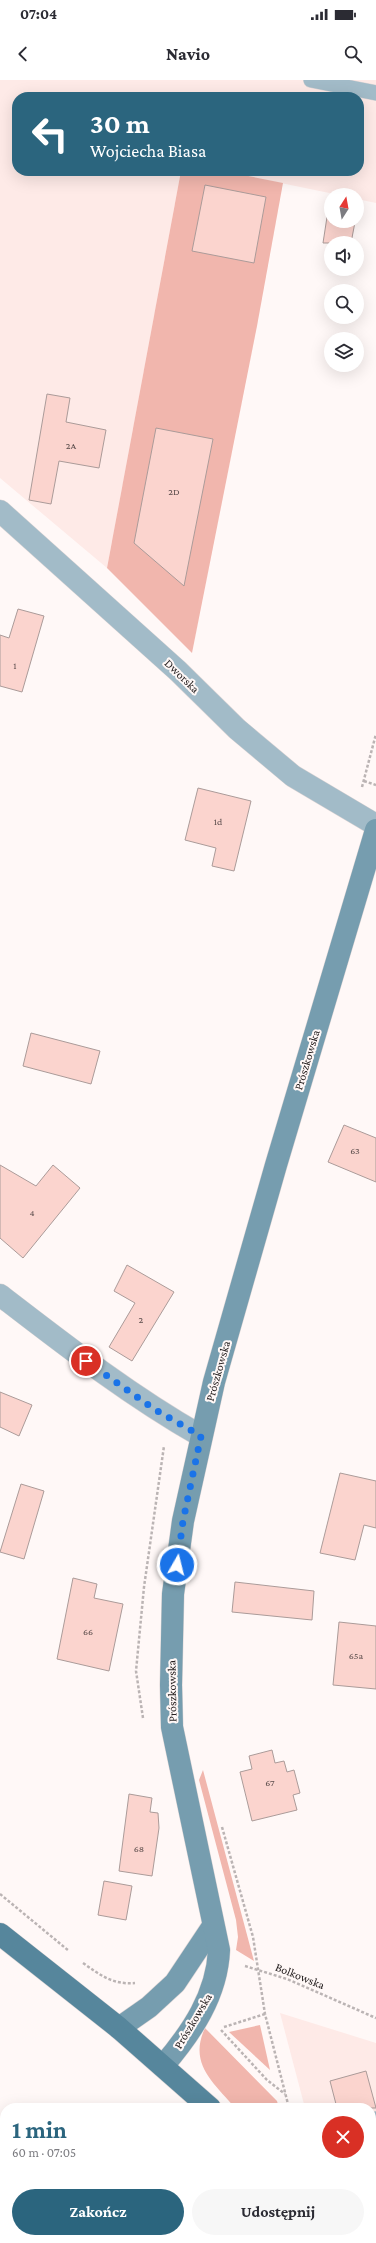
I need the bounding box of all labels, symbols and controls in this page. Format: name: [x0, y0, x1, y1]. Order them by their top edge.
text: 07:04: [20, 6, 57, 22]
icon: back: [12, 43, 34, 65]
icon: search: [342, 43, 364, 65]
text: Navio: [166, 44, 210, 64]
icon: left: [24, 108, 76, 160]
text: 30 m: [90, 108, 150, 139]
text: Wojciecha Biasa: [90, 141, 206, 161]
north arrow: [324, 188, 364, 228]
map controls: [324, 188, 364, 372]
button: sound: [324, 236, 364, 276]
button: search: [324, 284, 364, 324]
button: layers: [324, 332, 364, 372]
house number: 2A: [66, 440, 77, 451]
house number: 2D: [168, 486, 180, 497]
street label: Dworska: [162, 656, 203, 696]
house number: 1: [13, 660, 17, 671]
house number: 1d: [214, 816, 223, 827]
street label: Prószkowska: [291, 1028, 323, 1092]
house number: 63: [350, 1145, 360, 1156]
house number: 4: [29, 1207, 35, 1218]
house number: 2: [139, 1314, 144, 1325]
street label: Prószkowska: [203, 1339, 233, 1403]
pin: [69, 1344, 103, 1378]
icon: arrive: [75, 1350, 97, 1372]
position arrow: [156, 1544, 198, 1586]
house number: 66: [83, 1626, 93, 1637]
house number: 65a: [349, 1650, 364, 1661]
street label: Prószkowska: [164, 1659, 180, 1722]
house number: 67: [265, 1777, 275, 1788]
house number: 68: [134, 1843, 144, 1854]
street label: Bolkowska: [273, 1960, 327, 1992]
street label: Prószkowska: [171, 1990, 215, 2051]
text: 1 min: [12, 2116, 67, 2143]
button: close: [322, 2116, 364, 2158]
text: 60 m · 07:05: [12, 2145, 76, 2160]
button: Zakończ: [12, 2189, 184, 2235]
button: Udostępnij: [192, 2189, 364, 2235]

